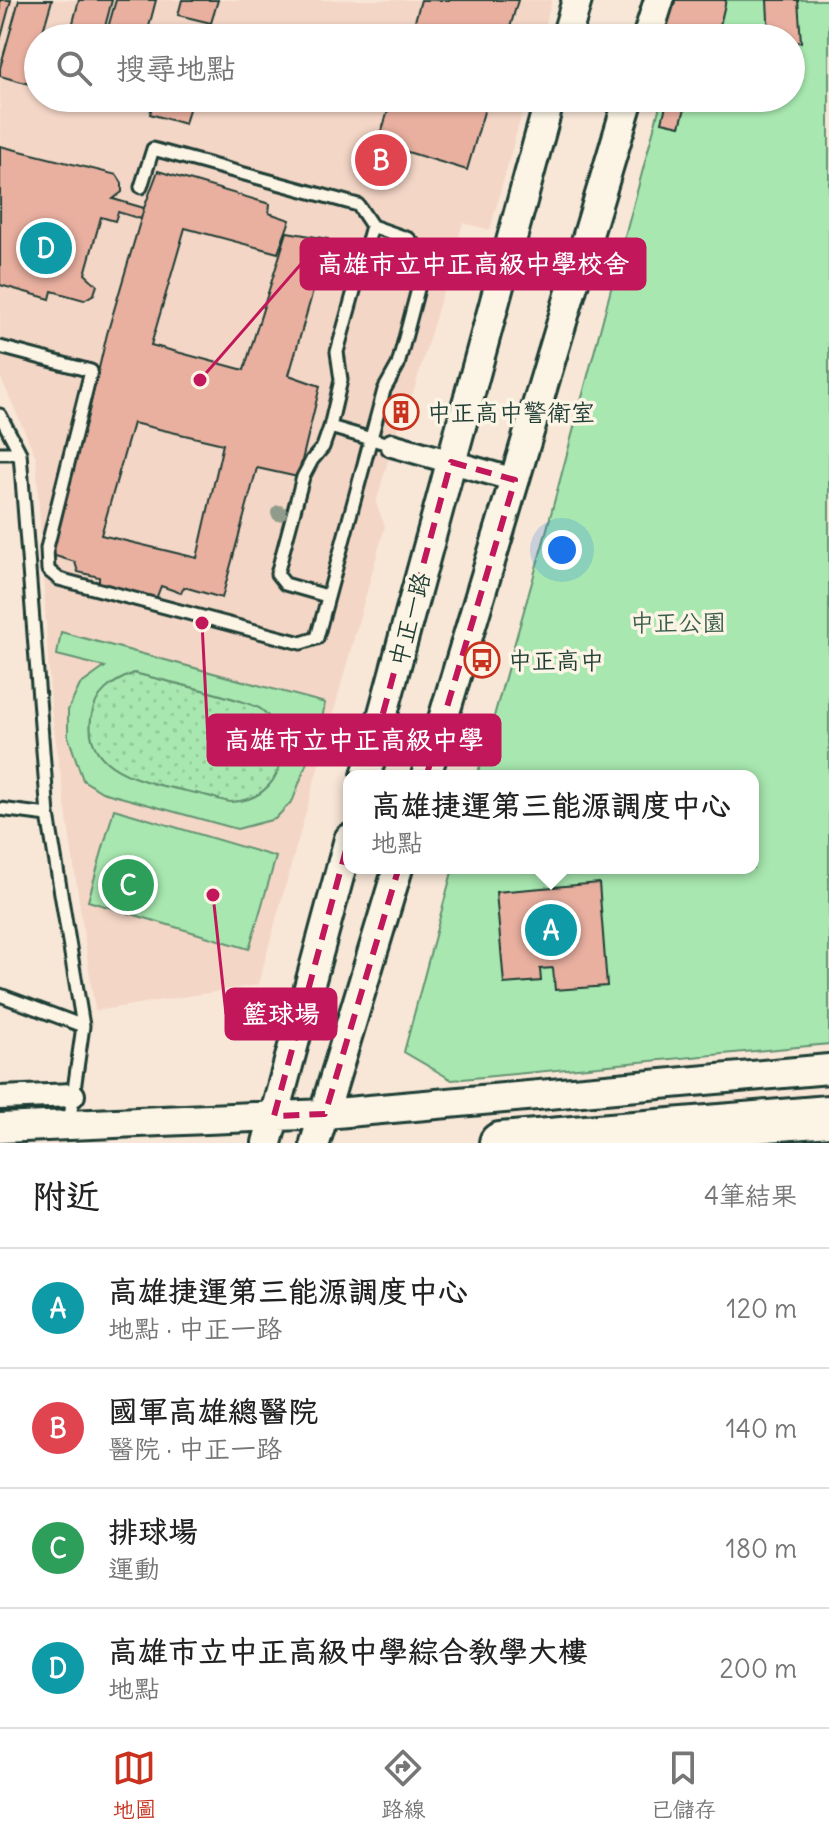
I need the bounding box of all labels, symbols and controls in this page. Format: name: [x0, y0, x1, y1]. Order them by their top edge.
search box: [24, 24, 805, 112]
icon: search: [52, 46, 96, 90]
text: 搜尋地點: [116, 49, 236, 87]
pin: B: [355, 130, 407, 190]
pin: D: [20, 218, 72, 278]
callout: 高雄市立中正高級中學校舍: [301, 239, 645, 289]
text: 高雄市立中正高級中學校舍: [317, 247, 629, 280]
building icon: 中正高中警衛室: [382, 393, 420, 431]
place label: 中正高中警衛室: [427, 397, 595, 427]
your location: [542, 530, 582, 570]
street label: 中正一路: [382, 569, 436, 669]
park label: 中正公園: [630, 607, 726, 637]
bus stop icon: 中正高中: [463, 641, 501, 679]
place label: 中正高中: [508, 645, 604, 675]
callout: 高雄市立中正高級中學: [208, 715, 500, 765]
text: 高雄市立中正高級中學: [224, 723, 484, 756]
popup: [343, 770, 759, 874]
text: 高雄捷運第三能源調度中心: [371, 786, 731, 824]
text: 地點: [371, 826, 423, 859]
pin: C: [102, 855, 154, 915]
pin: A: [525, 900, 577, 960]
callout: 籃球場: [226, 989, 336, 1039]
text: 籃球場: [242, 997, 320, 1030]
text: 附近: [32, 1174, 100, 1217]
text: 4筆結果: [704, 1179, 797, 1212]
text: 高雄捷運第三能源調度中心: [108, 1272, 468, 1310]
text: A: [50, 1292, 66, 1325]
text: 120 m: [726, 1292, 797, 1325]
text: 地點 · 中正一路: [108, 1312, 282, 1345]
text: 國軍高雄總醫院: [108, 1392, 318, 1430]
text: B: [49, 1412, 67, 1445]
text: 140 m: [726, 1412, 797, 1445]
text: 醫院 · 中正一路: [108, 1432, 282, 1465]
text: 排球場: [108, 1512, 198, 1550]
text: C: [49, 1532, 67, 1565]
text: 180 m: [726, 1532, 797, 1565]
text: 運動: [108, 1552, 160, 1585]
text: 高雄市立中正高級中學綜合教學大樓: [108, 1632, 588, 1670]
text: D: [49, 1652, 67, 1685]
text: 200 m: [720, 1652, 797, 1685]
text: 地點: [108, 1672, 160, 1705]
tab: 地圖: [112, 1746, 157, 1823]
tab: 路線: [381, 1746, 426, 1823]
tab: 已儲存: [650, 1746, 717, 1823]

